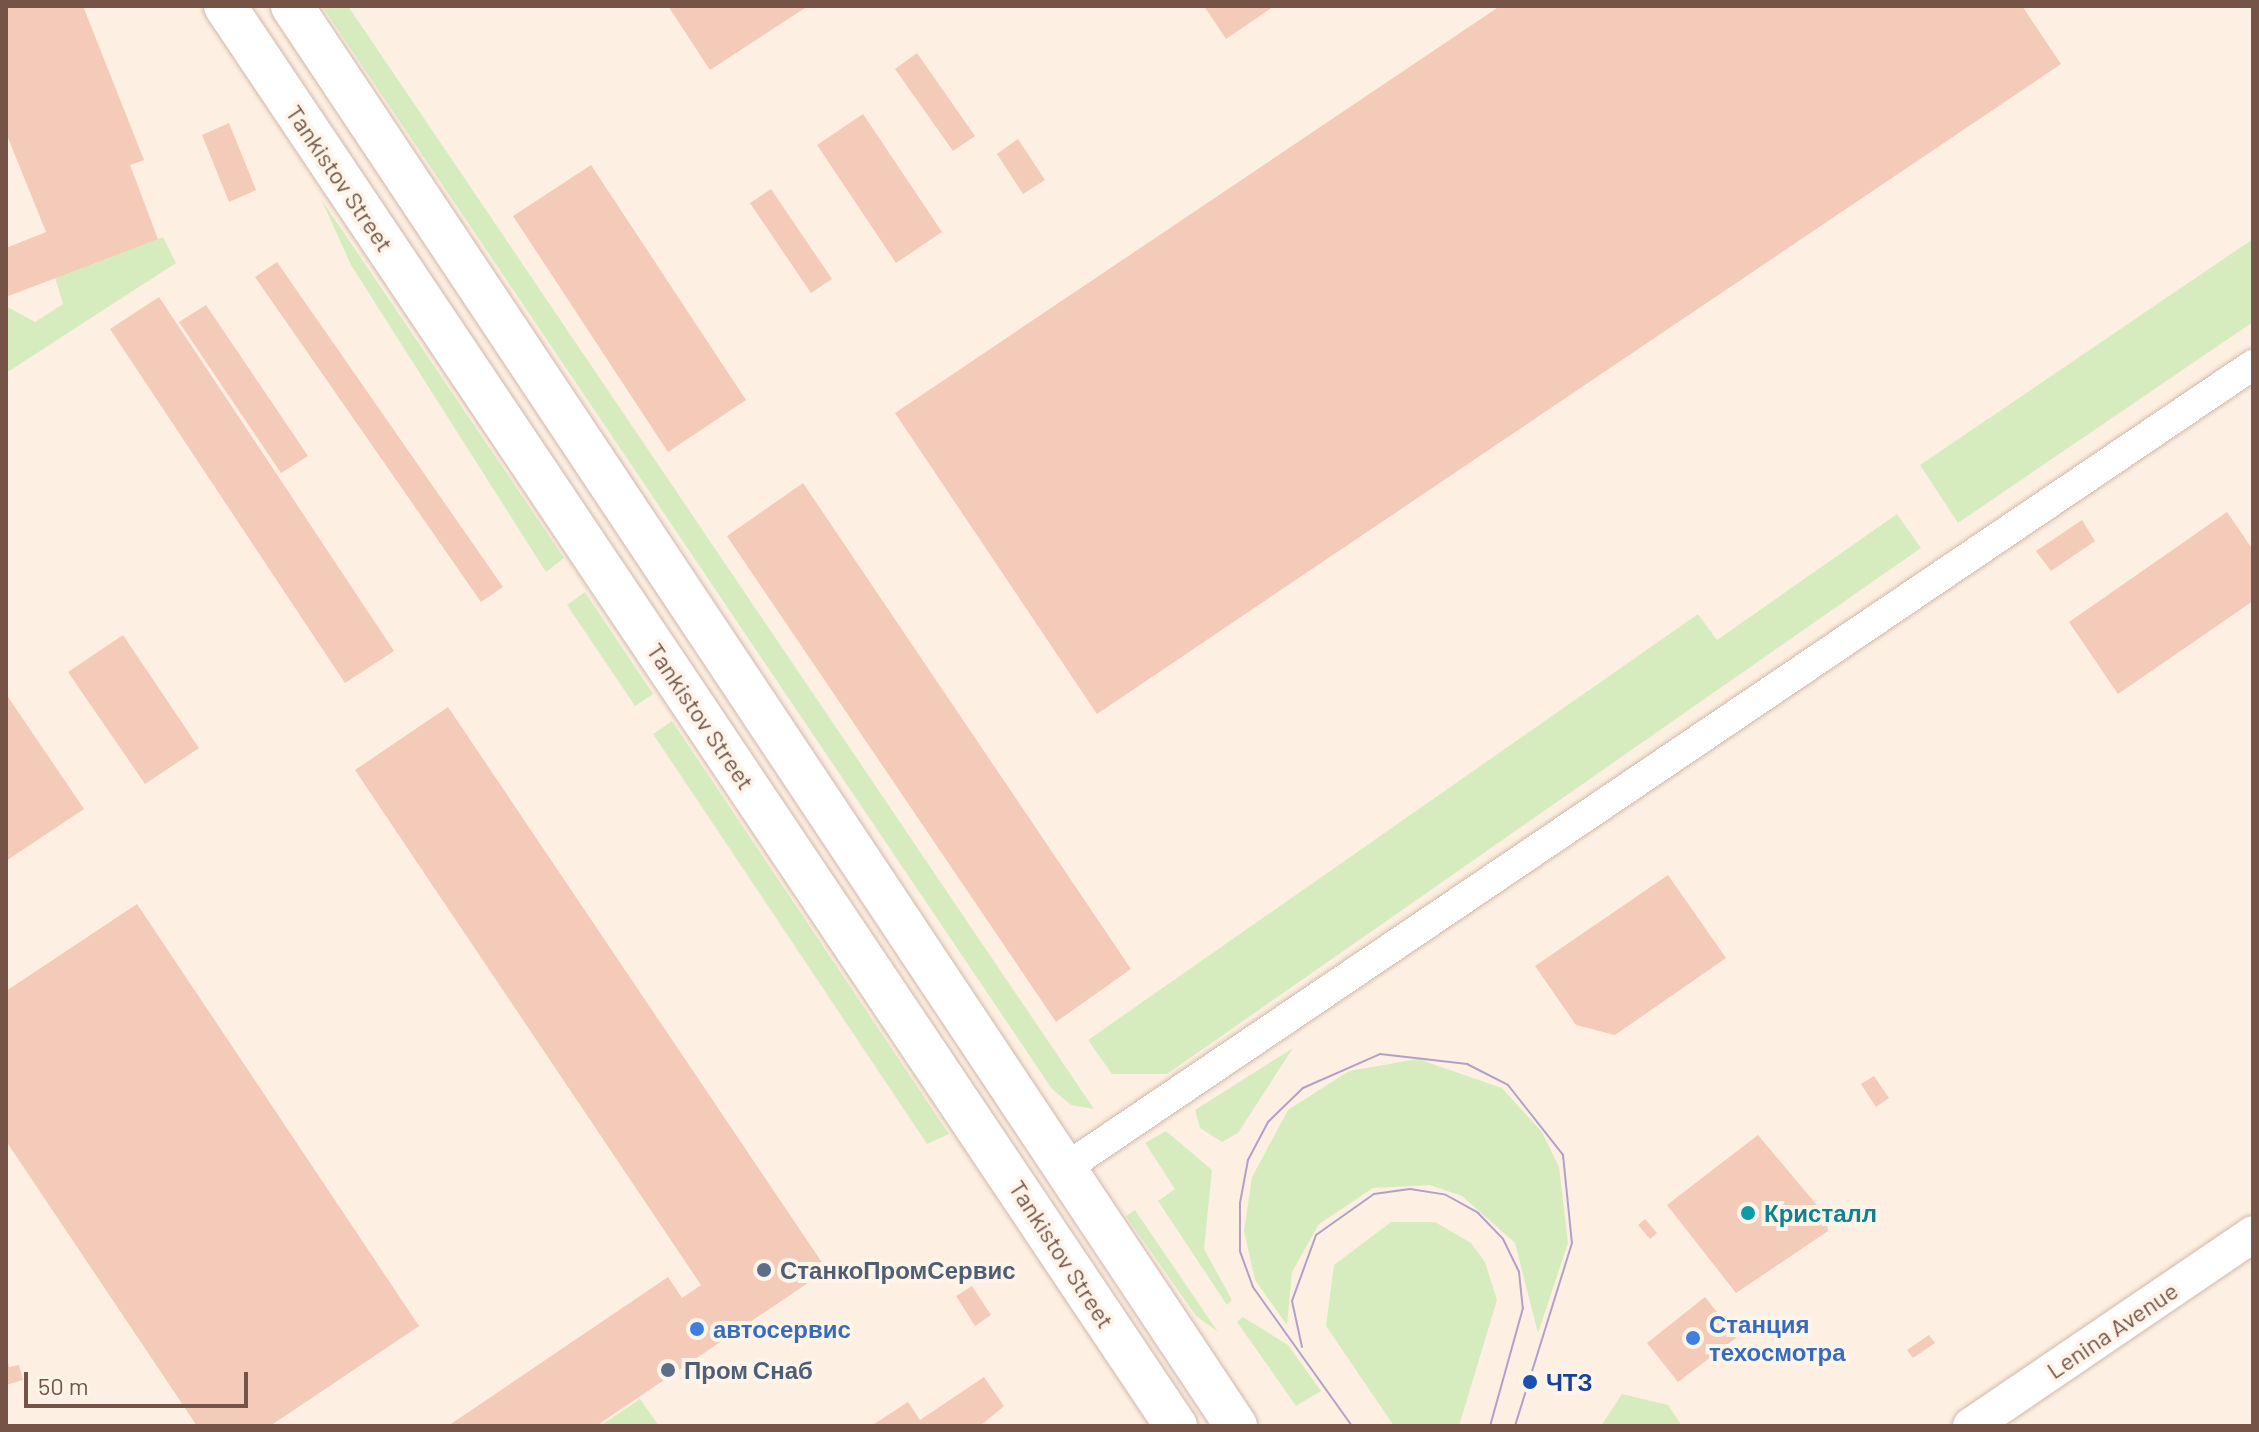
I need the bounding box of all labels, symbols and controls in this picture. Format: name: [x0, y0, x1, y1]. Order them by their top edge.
street label: Tankistov Street: [280, 99, 400, 257]
street label: Tankistov Street: [641, 637, 761, 795]
street label: Tankistov Street: [1003, 1175, 1121, 1333]
place label: Кристалл: [1764, 1199, 1877, 1227]
marker: Кристалл: [1739, 1204, 1757, 1222]
place label: СтанкоПромСервис: [780, 1256, 1015, 1284]
marker: СтанкоПромСервис: [755, 1261, 773, 1279]
street label: Lenina Avenue: [2041, 1276, 2183, 1384]
place label: Станция техосмотра: [1709, 1310, 1845, 1366]
place label: автосервис: [713, 1315, 851, 1343]
marker: автосервис: [688, 1320, 706, 1338]
marker: Станция техосмотра: [1684, 1329, 1702, 1347]
scale bar: [28, 1356, 252, 1406]
place label: Пром Снаб: [684, 1356, 813, 1384]
marker: Пром Снаб: [659, 1361, 677, 1379]
place label: ЧТЗ: [1546, 1368, 1593, 1396]
text: 50 m: [38, 1371, 89, 1400]
marker: ЧТЗ: [1521, 1373, 1539, 1391]

